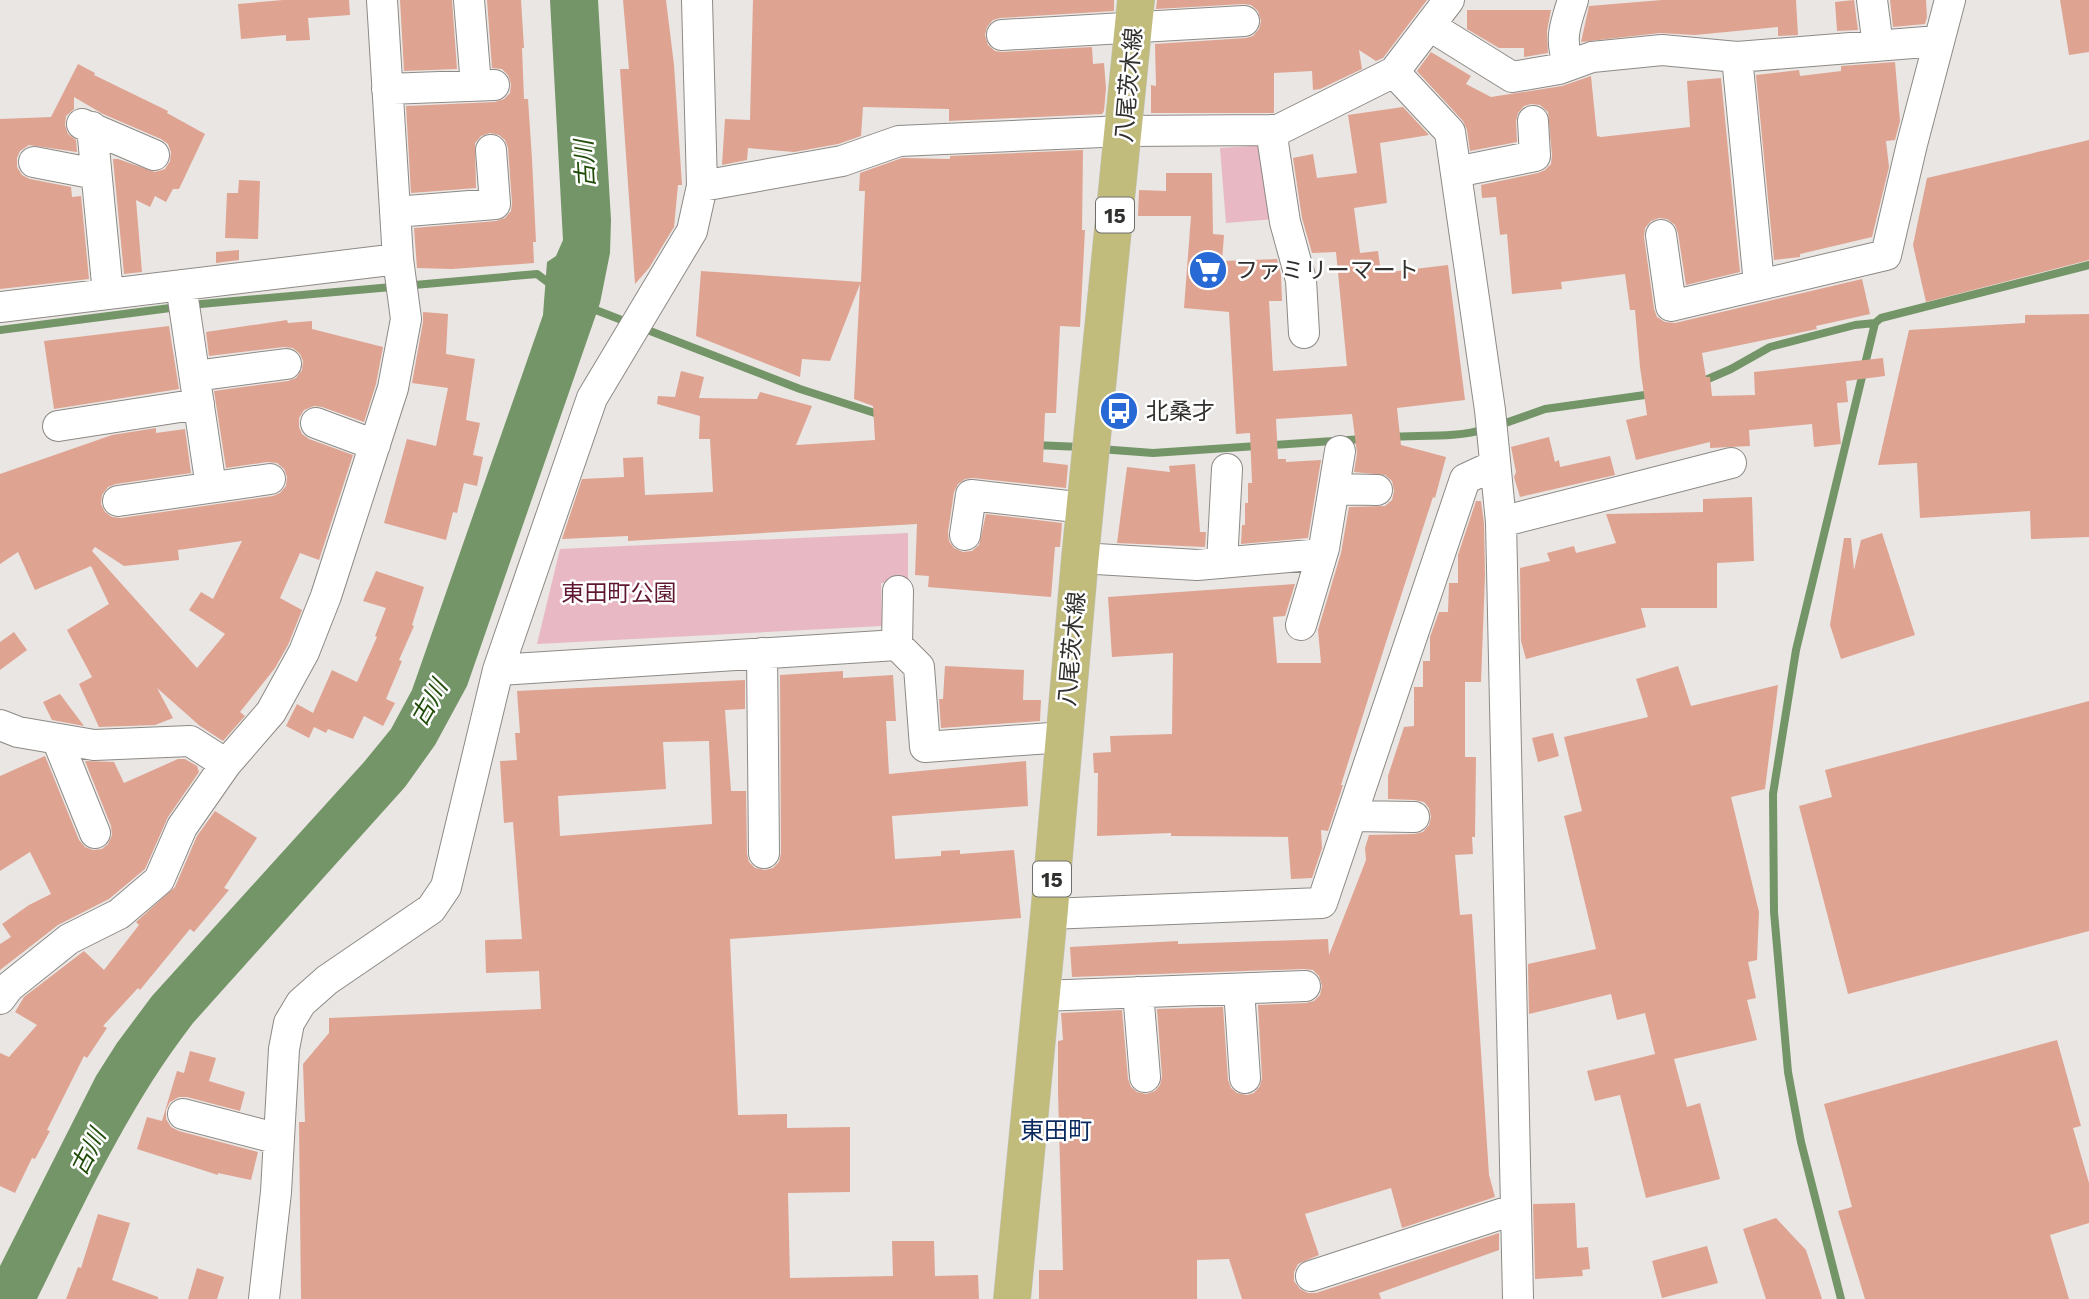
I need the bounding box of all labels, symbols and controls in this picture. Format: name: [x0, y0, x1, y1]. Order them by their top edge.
street label: 八尾茨木線: [1111, 27, 1147, 143]
water label: 古川: [570, 136, 600, 189]
road number: 15: [1096, 198, 1134, 232]
supermarket icon: ファミリーマート: [1187, 249, 1229, 291]
place label: ファミリーマート: [1235, 257, 1419, 284]
bus stop icon: 北桑才: [1098, 390, 1140, 432]
place label: 北桑才: [1146, 398, 1215, 425]
park label: 東田町公園: [562, 580, 677, 607]
street label: 八尾茨木線: [1054, 591, 1090, 707]
water label: 古川: [405, 673, 455, 731]
road number: 15: [1033, 862, 1071, 896]
district label: 東田町: [1020, 1117, 1092, 1145]
water label: 古川: [65, 1122, 113, 1180]

